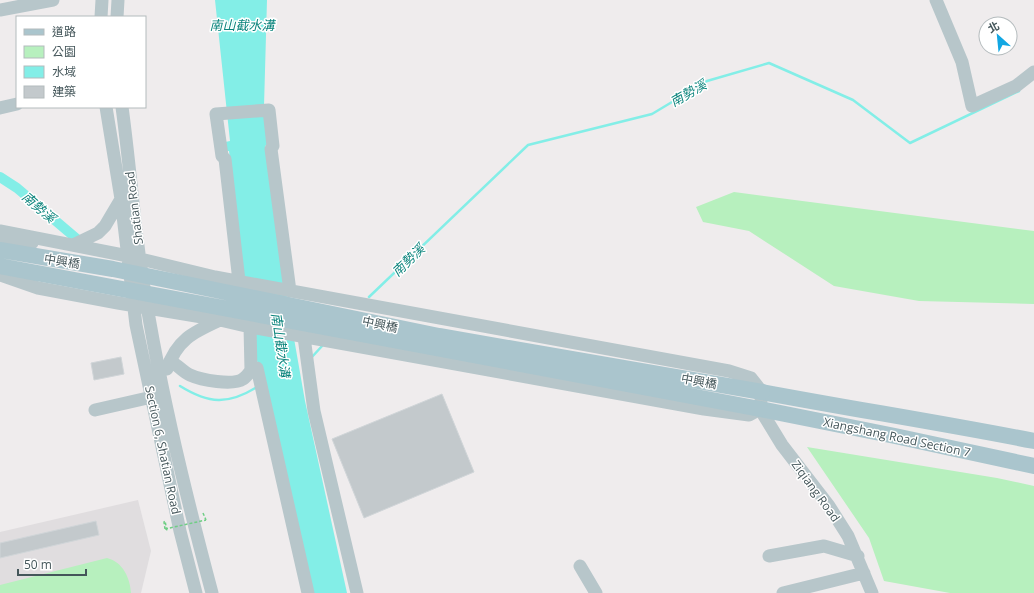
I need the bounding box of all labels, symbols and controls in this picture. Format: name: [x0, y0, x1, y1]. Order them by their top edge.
legend: [16, 16, 146, 108]
water label: 南山截水溝: [209, 16, 276, 34]
north arrow: [978, 16, 1018, 56]
text: 北: [985, 17, 1002, 36]
text: 道路: [52, 23, 76, 40]
text: 公園: [52, 43, 76, 60]
text: 水域: [52, 63, 76, 80]
water label: 南勢溪: [667, 74, 711, 111]
text: 建築: [52, 83, 76, 100]
street label: Shatian Road: [121, 170, 147, 246]
water label: 南勢溪: [18, 187, 61, 228]
water label: 南勢溪: [388, 239, 430, 280]
street label: 中興橋: [43, 250, 81, 272]
water label: 南山截水溝: [268, 312, 295, 380]
street label: 中興橋: [361, 312, 399, 336]
street label: 中興橋: [680, 370, 718, 392]
street label: Section 6, Shatian Road: [141, 384, 185, 516]
street label: Xiangshang Road Section 7: [822, 413, 972, 461]
street label: Ziqiang Road: [788, 457, 844, 525]
scale bar: [18, 551, 86, 577]
text: 50 m: [24, 556, 52, 573]

